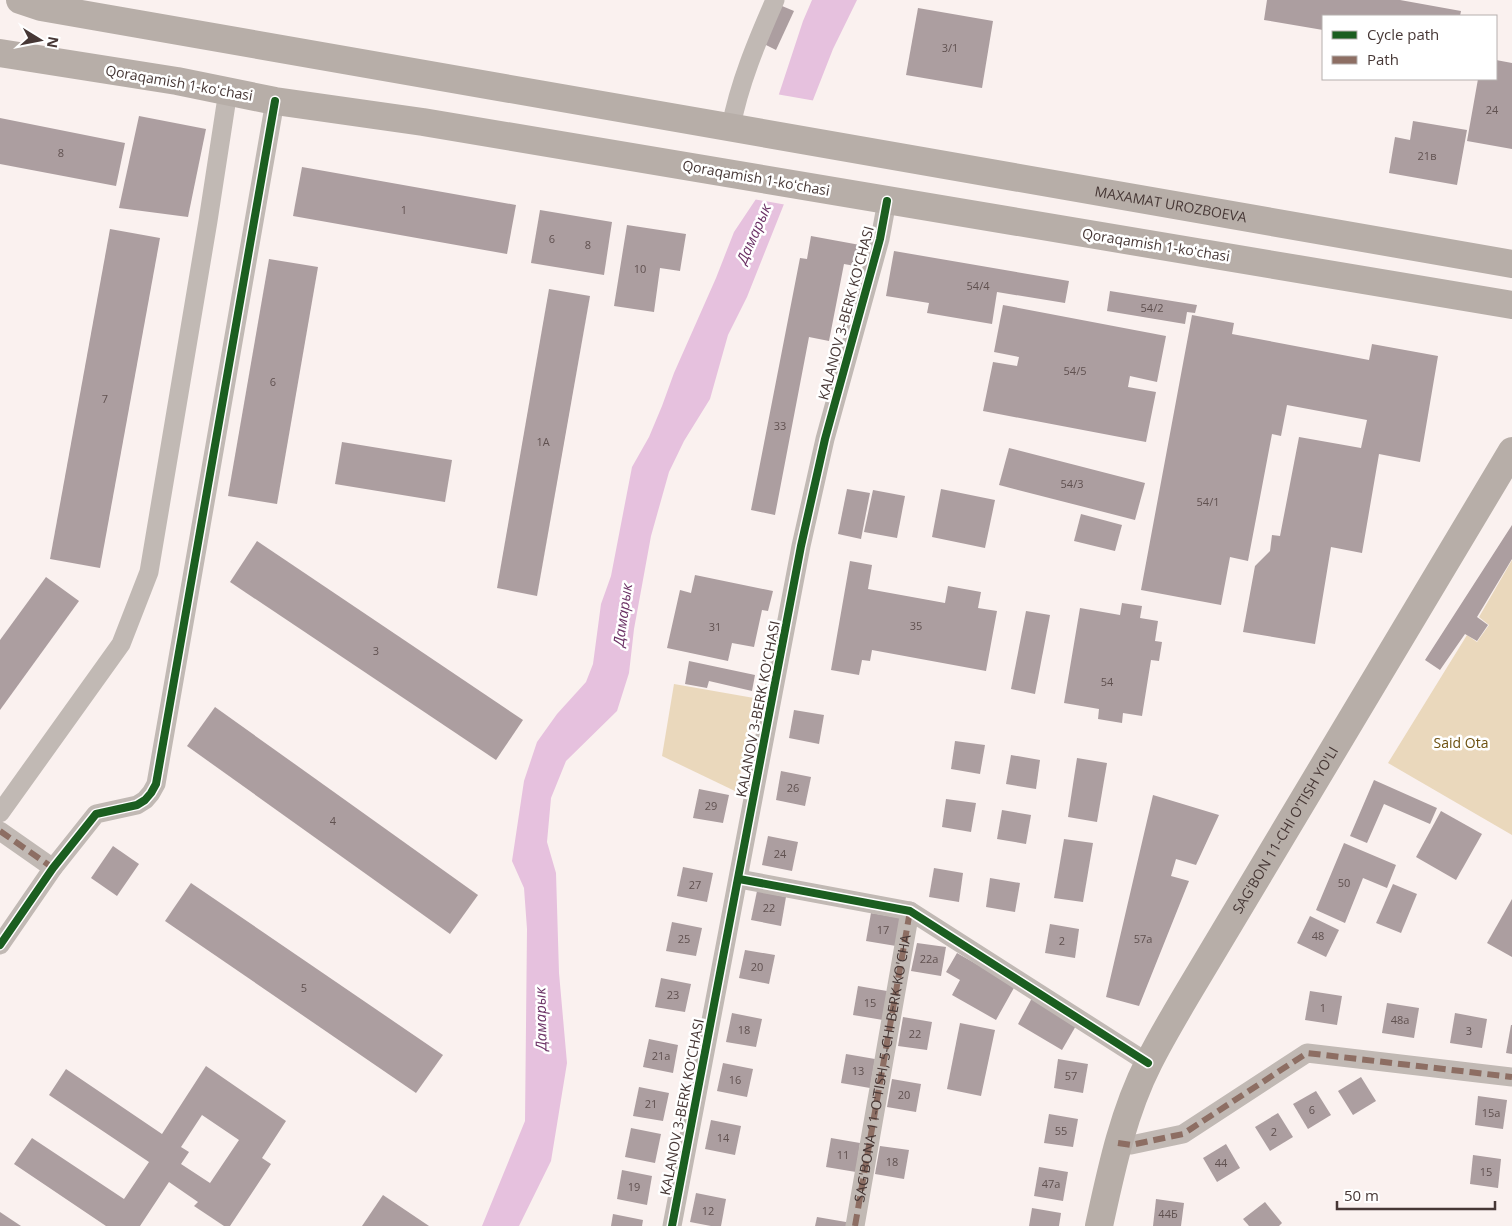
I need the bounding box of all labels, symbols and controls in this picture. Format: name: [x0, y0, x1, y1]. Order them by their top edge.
north arrow: [15, 15, 65, 65]
legend: [1322, 15, 1497, 80]
text: Cycle path: [1367, 24, 1439, 44]
text: N: [43, 35, 64, 50]
house number: 3/1: [942, 40, 958, 55]
text: Path: [1367, 49, 1399, 69]
street label: Qoraqamish 1-koʻchasi: [104, 60, 254, 105]
house number: 24: [1486, 102, 1499, 117]
house number: 8: [58, 145, 64, 160]
house number: 21в: [1418, 148, 1436, 163]
street label: Qoraqamish 1-koʻchasi: [681, 155, 831, 200]
street label: MAXAMAT UROZBOEVA: [1093, 181, 1248, 227]
water label: Дамарык: [730, 200, 775, 268]
house number: 1: [401, 202, 407, 217]
street label: Qoraqamish 1-koʻchasi: [1081, 223, 1231, 266]
street label: KALANOV 3-BERK KO'CHASI: [813, 224, 878, 402]
house number: 6: [549, 231, 555, 246]
house number: 8: [585, 237, 591, 252]
house number: 10: [634, 261, 646, 276]
house number: 54/4: [967, 278, 990, 293]
house number: 54/2: [1141, 300, 1163, 315]
house number: 54/5: [1064, 363, 1086, 378]
house number: 6: [270, 374, 276, 389]
house number: 7: [102, 391, 108, 406]
house number: 33: [774, 418, 786, 433]
house number: 1А: [536, 434, 550, 449]
house number: 54/3: [1061, 476, 1083, 491]
house number: 54/1: [1197, 494, 1219, 509]
water label: Дамарык: [607, 581, 636, 650]
house number: 35: [910, 618, 922, 633]
house number: 31: [709, 619, 721, 634]
street label: KALANOV 3-BERK KO'CHASI: [731, 619, 784, 799]
house number: 3: [373, 643, 379, 658]
house number: 54: [1101, 674, 1114, 689]
park label: Said Ota: [1434, 733, 1488, 752]
street label: SAG'BON 11-CHI O'TISH YO'LI: [1228, 743, 1342, 917]
house number: 26: [787, 780, 799, 795]
house number: 29: [705, 798, 717, 813]
house number: 4: [330, 813, 337, 828]
house number: 24: [774, 846, 787, 861]
house number: 50: [1338, 875, 1350, 890]
house number: 27: [689, 877, 701, 892]
house number: 22: [763, 900, 775, 915]
house number: 17: [877, 922, 889, 937]
house number: 48: [1312, 928, 1324, 943]
house number: 25: [678, 931, 690, 946]
house number: 57a: [1134, 931, 1152, 946]
street label: SAG'BONA 11-O'TISH, 5-CHI BERK KO'CHA: [849, 933, 915, 1204]
house number: 2: [1059, 933, 1065, 948]
house number: 22a: [920, 951, 938, 966]
house number: 20: [751, 959, 763, 974]
house number: 5: [301, 980, 307, 995]
water label: Дамарык: [529, 986, 551, 1053]
house number: 23: [667, 987, 679, 1002]
house number: 15: [864, 995, 876, 1010]
house number: 1: [1320, 1000, 1326, 1015]
house number: 48а: [1391, 1012, 1409, 1027]
street label: KALANOV 3-BERK KO'CHASI: [655, 1017, 708, 1197]
house number: 18: [738, 1022, 750, 1037]
house number: 3: [1466, 1023, 1472, 1038]
house number: 22: [909, 1026, 921, 1041]
house number: 21a: [652, 1048, 670, 1063]
house number: 13: [852, 1063, 864, 1078]
house number: 57: [1065, 1068, 1077, 1083]
house number: 16: [729, 1072, 741, 1087]
house number: 20: [898, 1087, 910, 1102]
house number: 21: [645, 1096, 657, 1111]
house number: 6: [1309, 1102, 1315, 1117]
house number: 15a: [1482, 1105, 1500, 1120]
house number: 55: [1055, 1123, 1067, 1138]
house number: 2: [1271, 1124, 1277, 1139]
house number: 14: [717, 1130, 730, 1145]
house number: 11: [837, 1147, 849, 1162]
house number: 18: [886, 1154, 898, 1169]
house number: 44: [1215, 1155, 1228, 1170]
house number: 15: [1480, 1164, 1492, 1179]
house number: 47a: [1042, 1176, 1060, 1191]
scale bar: [1337, 1178, 1494, 1210]
house number: 19: [628, 1179, 640, 1194]
text: 50 m: [1344, 1185, 1379, 1205]
house number: 12: [702, 1203, 714, 1218]
house number: 44Б: [1158, 1206, 1178, 1221]

